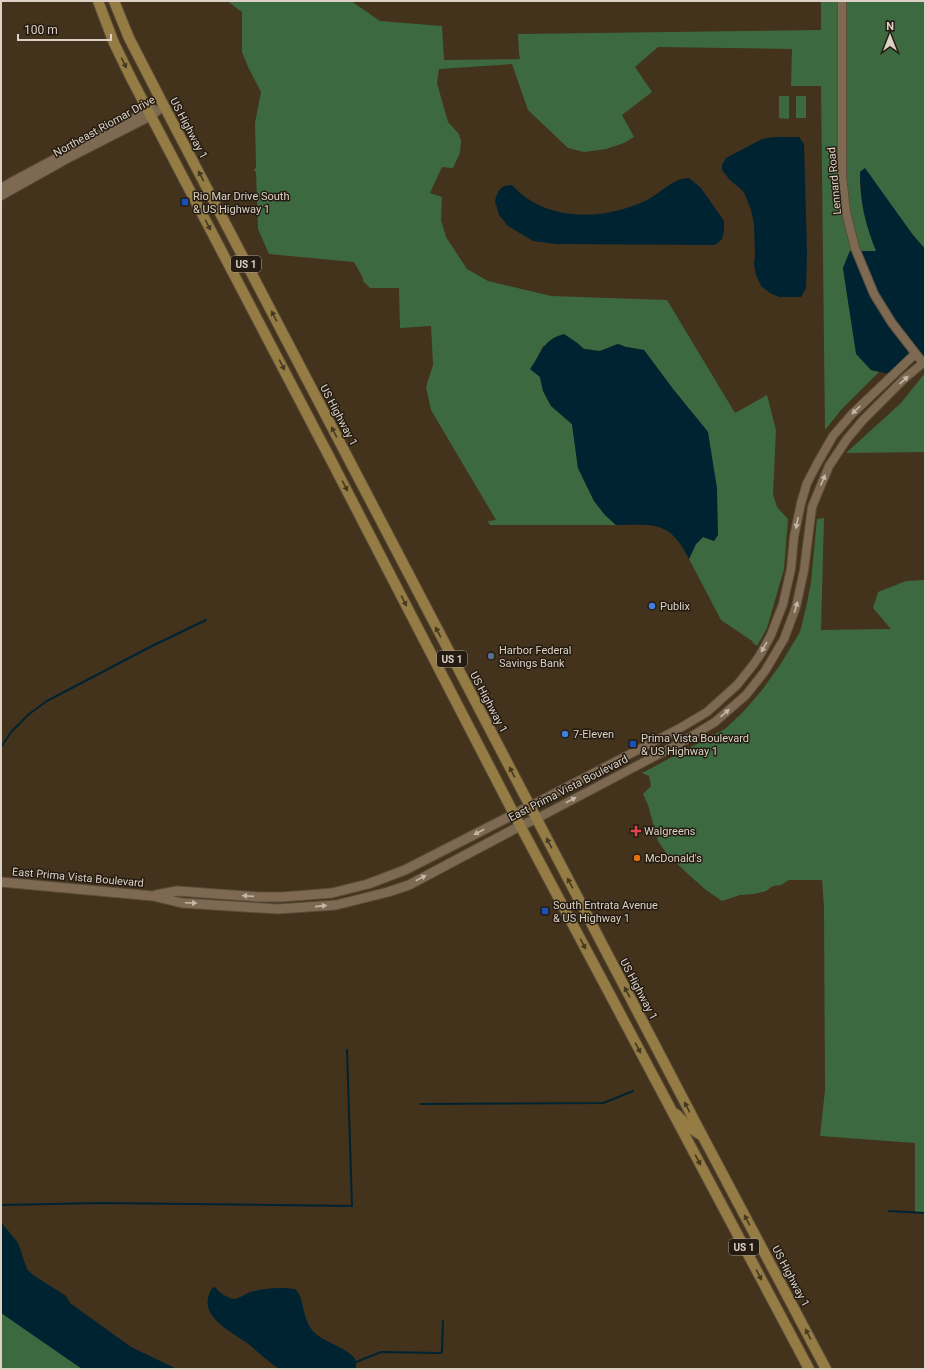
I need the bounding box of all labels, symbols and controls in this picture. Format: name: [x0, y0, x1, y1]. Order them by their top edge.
scale bar: [18, 16, 111, 42]
north arrow: [870, 16, 910, 56]
text: N: [886, 20, 894, 33]
text: 100 m: [24, 23, 58, 37]
one-way arrow: [121, 57, 127, 68]
street label: Northeast Riomar Drive: [51, 93, 157, 160]
street label: US Highway 1: [167, 95, 210, 161]
street label: Lennard Road: [825, 147, 844, 215]
one-way arrow: [197, 170, 204, 182]
place label: Rio Mar Drive South & US Highway 1: [193, 190, 289, 216]
marker: Rio Mar Drive South & US Highway 1: [180, 197, 190, 207]
one-way arrow: [205, 219, 212, 231]
road number: US 1: [231, 256, 261, 272]
one-way arrow: [270, 310, 277, 322]
one-way arrow: [278, 359, 285, 371]
one-way arrow: [899, 375, 909, 384]
street label: US Highway 1: [317, 382, 360, 448]
one-way arrow: [851, 405, 861, 415]
one-way arrow: [331, 426, 337, 437]
one-way arrow: [821, 474, 827, 486]
one-way arrow: [341, 480, 348, 491]
one-way arrow: [793, 517, 799, 529]
one-way arrow: [401, 596, 407, 607]
place label: Publix: [660, 600, 691, 613]
one-way arrow: [793, 600, 799, 612]
marker: Publix: [647, 601, 657, 611]
one-way arrow: [435, 626, 442, 638]
one-way arrow: [761, 641, 767, 653]
place label: Harbor Federal Savings Bank: [499, 644, 571, 670]
road number: US 1: [437, 651, 467, 667]
marker: Harbor Federal Savings Bank: [486, 651, 496, 661]
street label: US Highway 1: [467, 669, 510, 735]
one-way arrow: [720, 708, 730, 718]
place label: 7-Eleven: [573, 728, 614, 741]
marker: 7-Eleven: [560, 729, 570, 739]
place label: Prima Vista Boulevard & US Highway 1: [641, 732, 749, 758]
marker: Prima Vista Boulevard & US Highway 1: [628, 739, 638, 749]
street label: East Prima Vista Boulevard: [506, 753, 630, 824]
one-way arrow: [508, 766, 515, 778]
one-way arrow: [565, 797, 577, 804]
place label: Walgreens: [644, 825, 696, 838]
marker: Walgreens: [631, 826, 641, 836]
one-way arrow: [473, 829, 485, 836]
one-way arrow: [546, 837, 552, 848]
place label: McDonald's: [645, 852, 702, 865]
marker: McDonald's: [632, 853, 642, 863]
street label: East Prima Vista Boulevard: [11, 865, 144, 890]
one-way arrow: [415, 875, 426, 882]
one-way arrow: [567, 877, 574, 889]
one-way arrow: [242, 893, 254, 900]
place label: South Entrata Avenue & US Highway 1: [553, 899, 658, 925]
one-way arrow: [185, 900, 198, 906]
one-way arrow: [315, 903, 327, 909]
marker: South Entrata Avenue & US Highway 1: [540, 906, 550, 916]
one-way arrow: [579, 938, 586, 950]
street label: US Highway 1: [617, 956, 660, 1022]
one-way arrow: [624, 986, 630, 998]
one-way arrow: [635, 1042, 641, 1054]
one-way arrow: [684, 1102, 690, 1113]
one-way arrow: [694, 1154, 701, 1166]
one-way arrow: [744, 1214, 750, 1226]
road number: US 1: [729, 1239, 759, 1255]
street label: US Highway 1: [769, 1243, 812, 1309]
one-way arrow: [755, 1269, 762, 1281]
one-way arrow: [805, 1329, 812, 1340]

